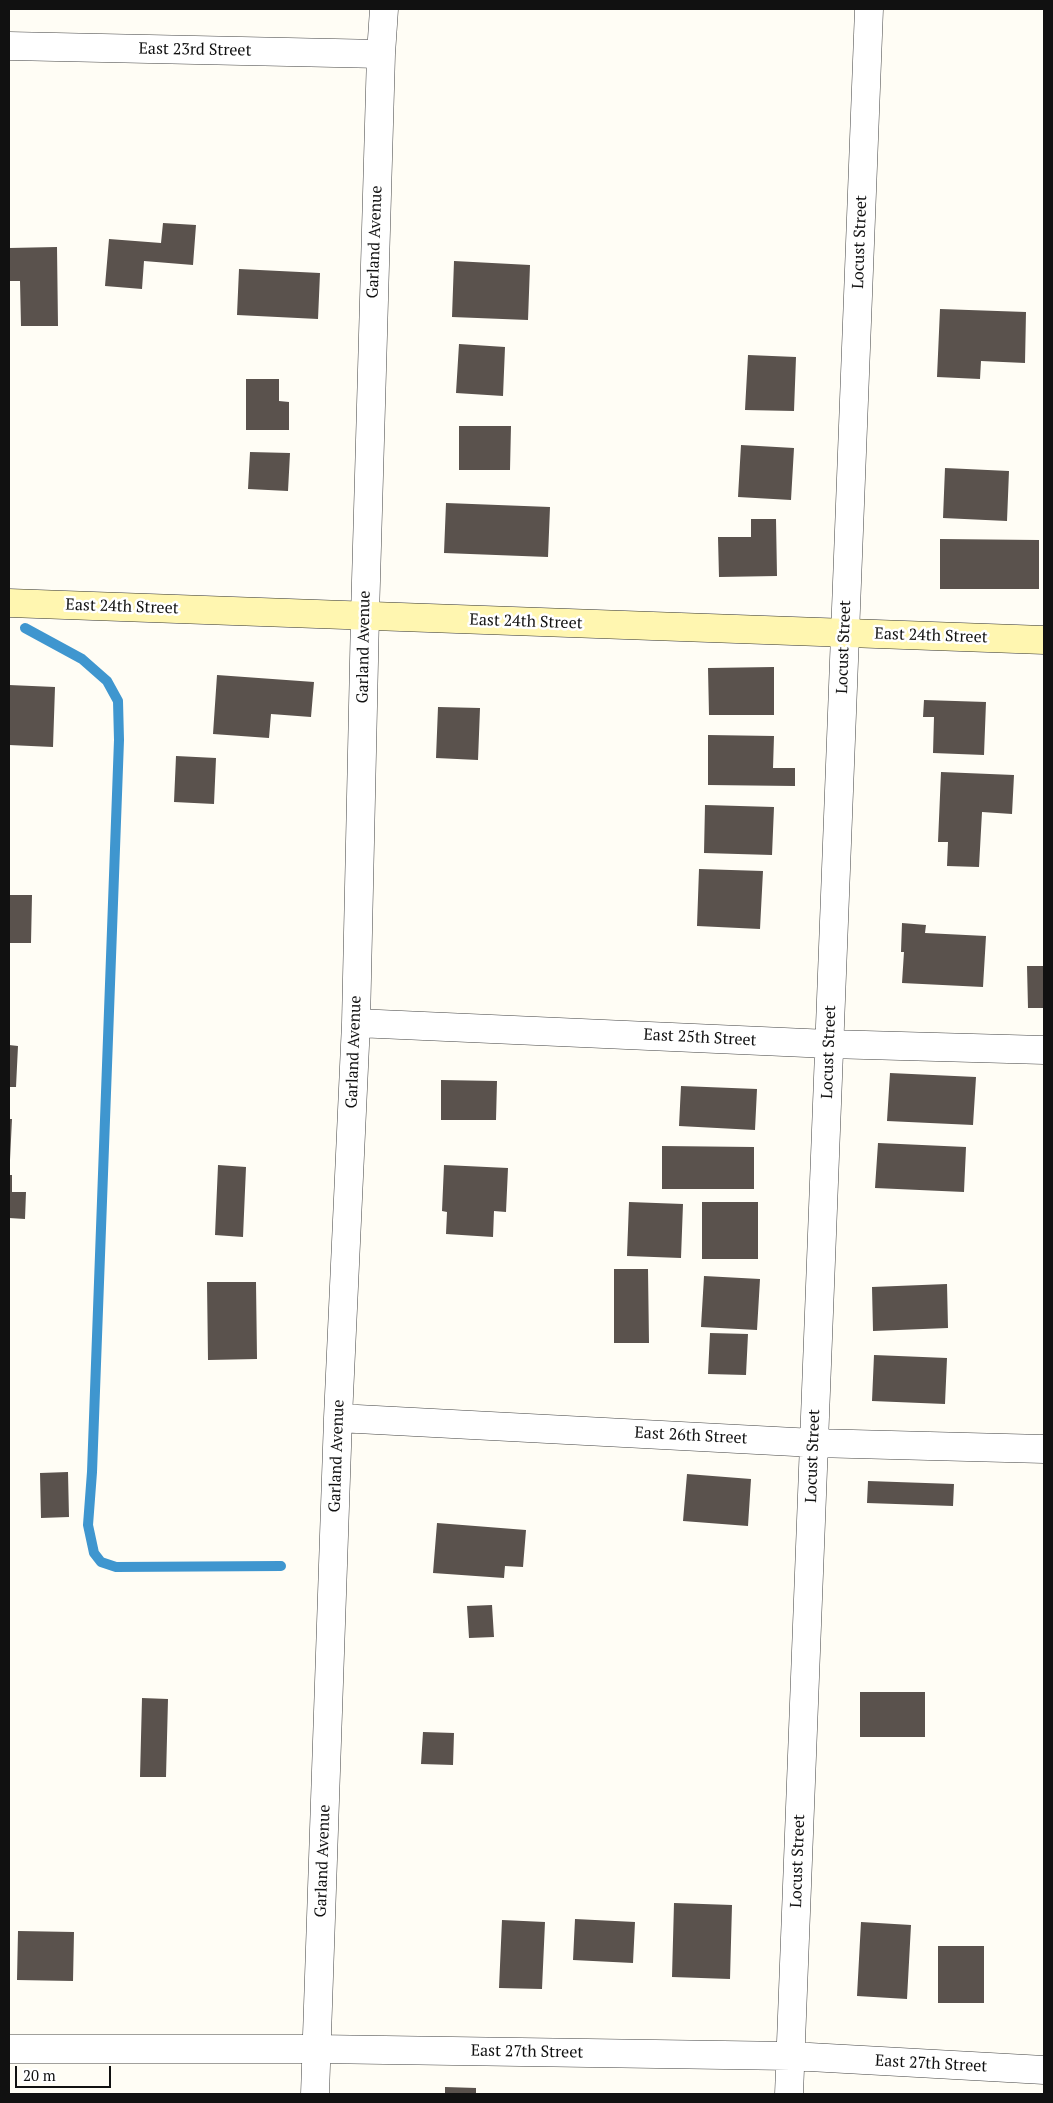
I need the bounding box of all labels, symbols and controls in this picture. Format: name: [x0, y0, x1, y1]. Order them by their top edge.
street label: East 23rd Street: [138, 39, 252, 61]
street label: Garland Avenue: [363, 185, 387, 299]
street label: Locust Street: [849, 195, 871, 289]
street label: Garland Avenue: [353, 590, 375, 704]
street label: East 24th Street: [65, 595, 179, 619]
street label: Locust Street: [833, 600, 855, 694]
street label: East 24th Street: [469, 610, 583, 634]
street label: East 24th Street: [874, 624, 988, 648]
street label: Garland Avenue: [342, 995, 366, 1109]
street label: Locust Street: [818, 1005, 840, 1099]
street label: East 25th Street: [643, 1025, 757, 1051]
street label: Garland Avenue: [325, 1399, 349, 1513]
street label: Locust Street: [802, 1409, 824, 1503]
street label: East 26th Street: [634, 1423, 748, 1449]
street label: Garland Avenue: [311, 1804, 335, 1918]
street label: Locust Street: [787, 1814, 809, 1908]
street label: East 27th Street: [471, 2041, 583, 2063]
street label: East 27th Street: [874, 2051, 988, 2077]
scale bar: [18, 2056, 114, 2088]
text: 20 m: [23, 2065, 56, 2085]

